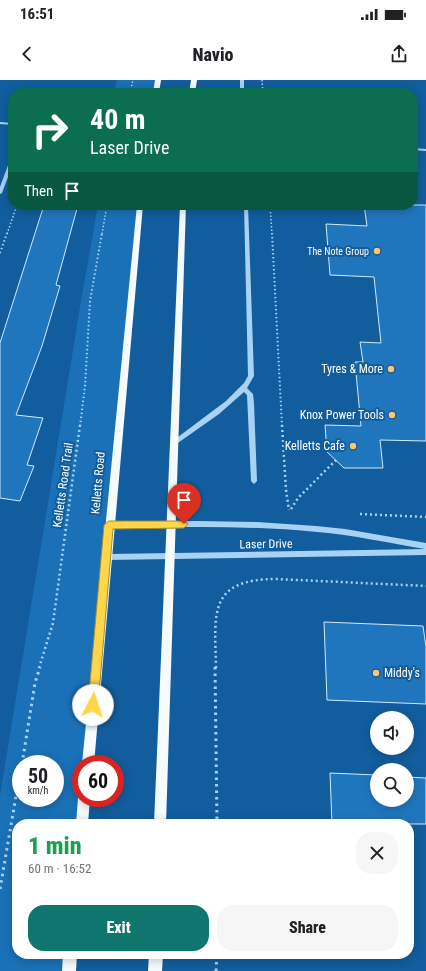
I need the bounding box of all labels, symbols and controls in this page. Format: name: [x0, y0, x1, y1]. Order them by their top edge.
text: 16:51: [20, 5, 54, 23]
icon: back: [16, 43, 38, 65]
icon: share: [388, 43, 410, 65]
text: Navio: [192, 44, 234, 65]
text: 40 m: [90, 103, 146, 136]
icon: right: [24, 104, 76, 156]
text: Laser Drive: [90, 137, 169, 158]
icon: arrive: [61, 180, 83, 202]
text: Then: [24, 182, 53, 200]
place label: The Note Group: [307, 246, 369, 257]
marker: The Note Group: [372, 246, 382, 256]
place label: Tyres & More: [321, 362, 383, 376]
marker: Tyres & More: [386, 364, 396, 374]
place label: Knox Power Tools: [300, 408, 384, 422]
marker: Knox Power Tools: [387, 410, 397, 420]
place label: Kelletts Cafe: [285, 439, 345, 453]
marker: Kelletts Cafe: [348, 441, 358, 451]
street label: Kelletts Road Trail: [50, 442, 76, 528]
street label: Kelletts Road: [88, 451, 108, 515]
pin: [167, 483, 201, 524]
icon: arrive: [173, 489, 195, 511]
street label: Laser Drive: [239, 537, 293, 551]
place label: Middy's: [384, 666, 420, 680]
marker: Middy's: [371, 668, 381, 678]
position arrow: [72, 684, 114, 726]
map controls: [370, 711, 414, 807]
button: sound: [370, 711, 414, 755]
speed limit sign: 60: [72, 755, 124, 807]
button: search: [370, 763, 414, 807]
text: 50: [28, 764, 48, 788]
text: km/h: [28, 785, 48, 796]
text: 1 min: [28, 832, 82, 860]
button: close: [356, 832, 398, 874]
text: 60 m · 16:52: [28, 861, 91, 876]
button: Exit: [28, 905, 209, 951]
button: Share: [217, 905, 398, 951]

